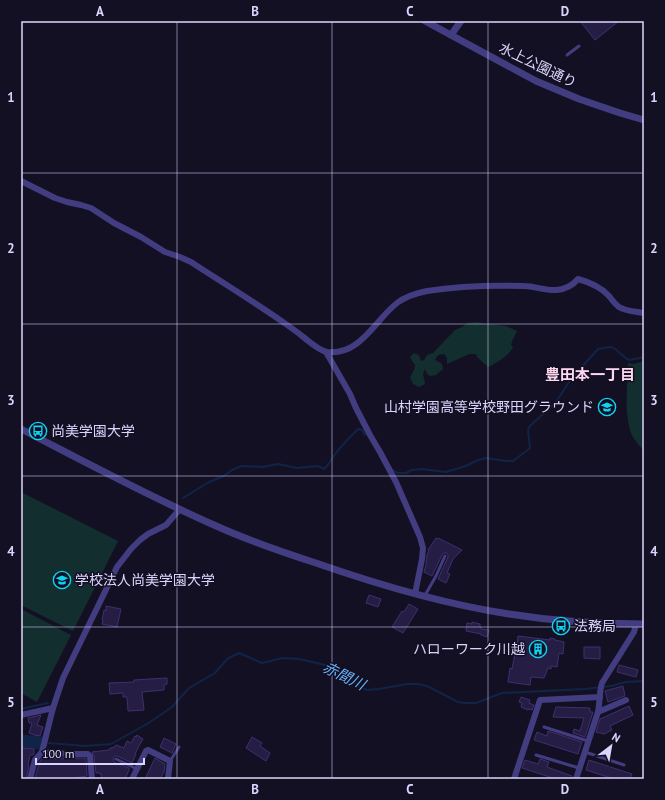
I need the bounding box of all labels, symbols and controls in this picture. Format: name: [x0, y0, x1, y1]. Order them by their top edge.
text: A: [96, 3, 104, 20]
text: B: [251, 3, 259, 20]
text: C: [406, 3, 414, 20]
text: D: [561, 3, 569, 20]
street label: 水上公園通り: [496, 38, 580, 92]
text: 1: [7, 89, 15, 106]
text: 1: [650, 89, 658, 106]
text: 2: [7, 240, 15, 257]
text: 2: [650, 240, 658, 257]
district label: 豊田本一丁目: [545, 365, 635, 384]
text: 3: [7, 392, 15, 409]
text: 3: [650, 392, 658, 409]
school or university icon: 山村学園高等学校野田グラウンド: [597, 397, 617, 417]
place label: 山村学園高等学校野田グラウンド: [384, 398, 594, 416]
bus stop icon: 尚美学園大学: [28, 421, 48, 441]
place label: 尚美学園大学: [51, 422, 135, 440]
text: 4: [7, 543, 15, 560]
text: 4: [650, 543, 658, 560]
school or university icon: 学校法人尚美学園大学: [52, 570, 72, 590]
place label: 学校法人尚美学園大学: [75, 571, 215, 589]
bus stop icon: 法務局: [551, 616, 571, 636]
place label: 法務局: [574, 617, 616, 635]
building icon: ハローワーク川越: [528, 639, 548, 659]
place label: ハローワーク川越: [413, 640, 525, 658]
water label: 赤間川: [320, 657, 370, 695]
text: 5: [7, 694, 15, 711]
text: 5: [650, 694, 658, 711]
north arrow: [591, 726, 631, 766]
text: N: [609, 730, 623, 745]
scale bar: [36, 740, 144, 766]
text: 100 m: [42, 746, 75, 761]
text: A: [96, 781, 104, 798]
text: B: [251, 781, 259, 798]
text: C: [406, 781, 414, 798]
text: D: [561, 781, 569, 798]

